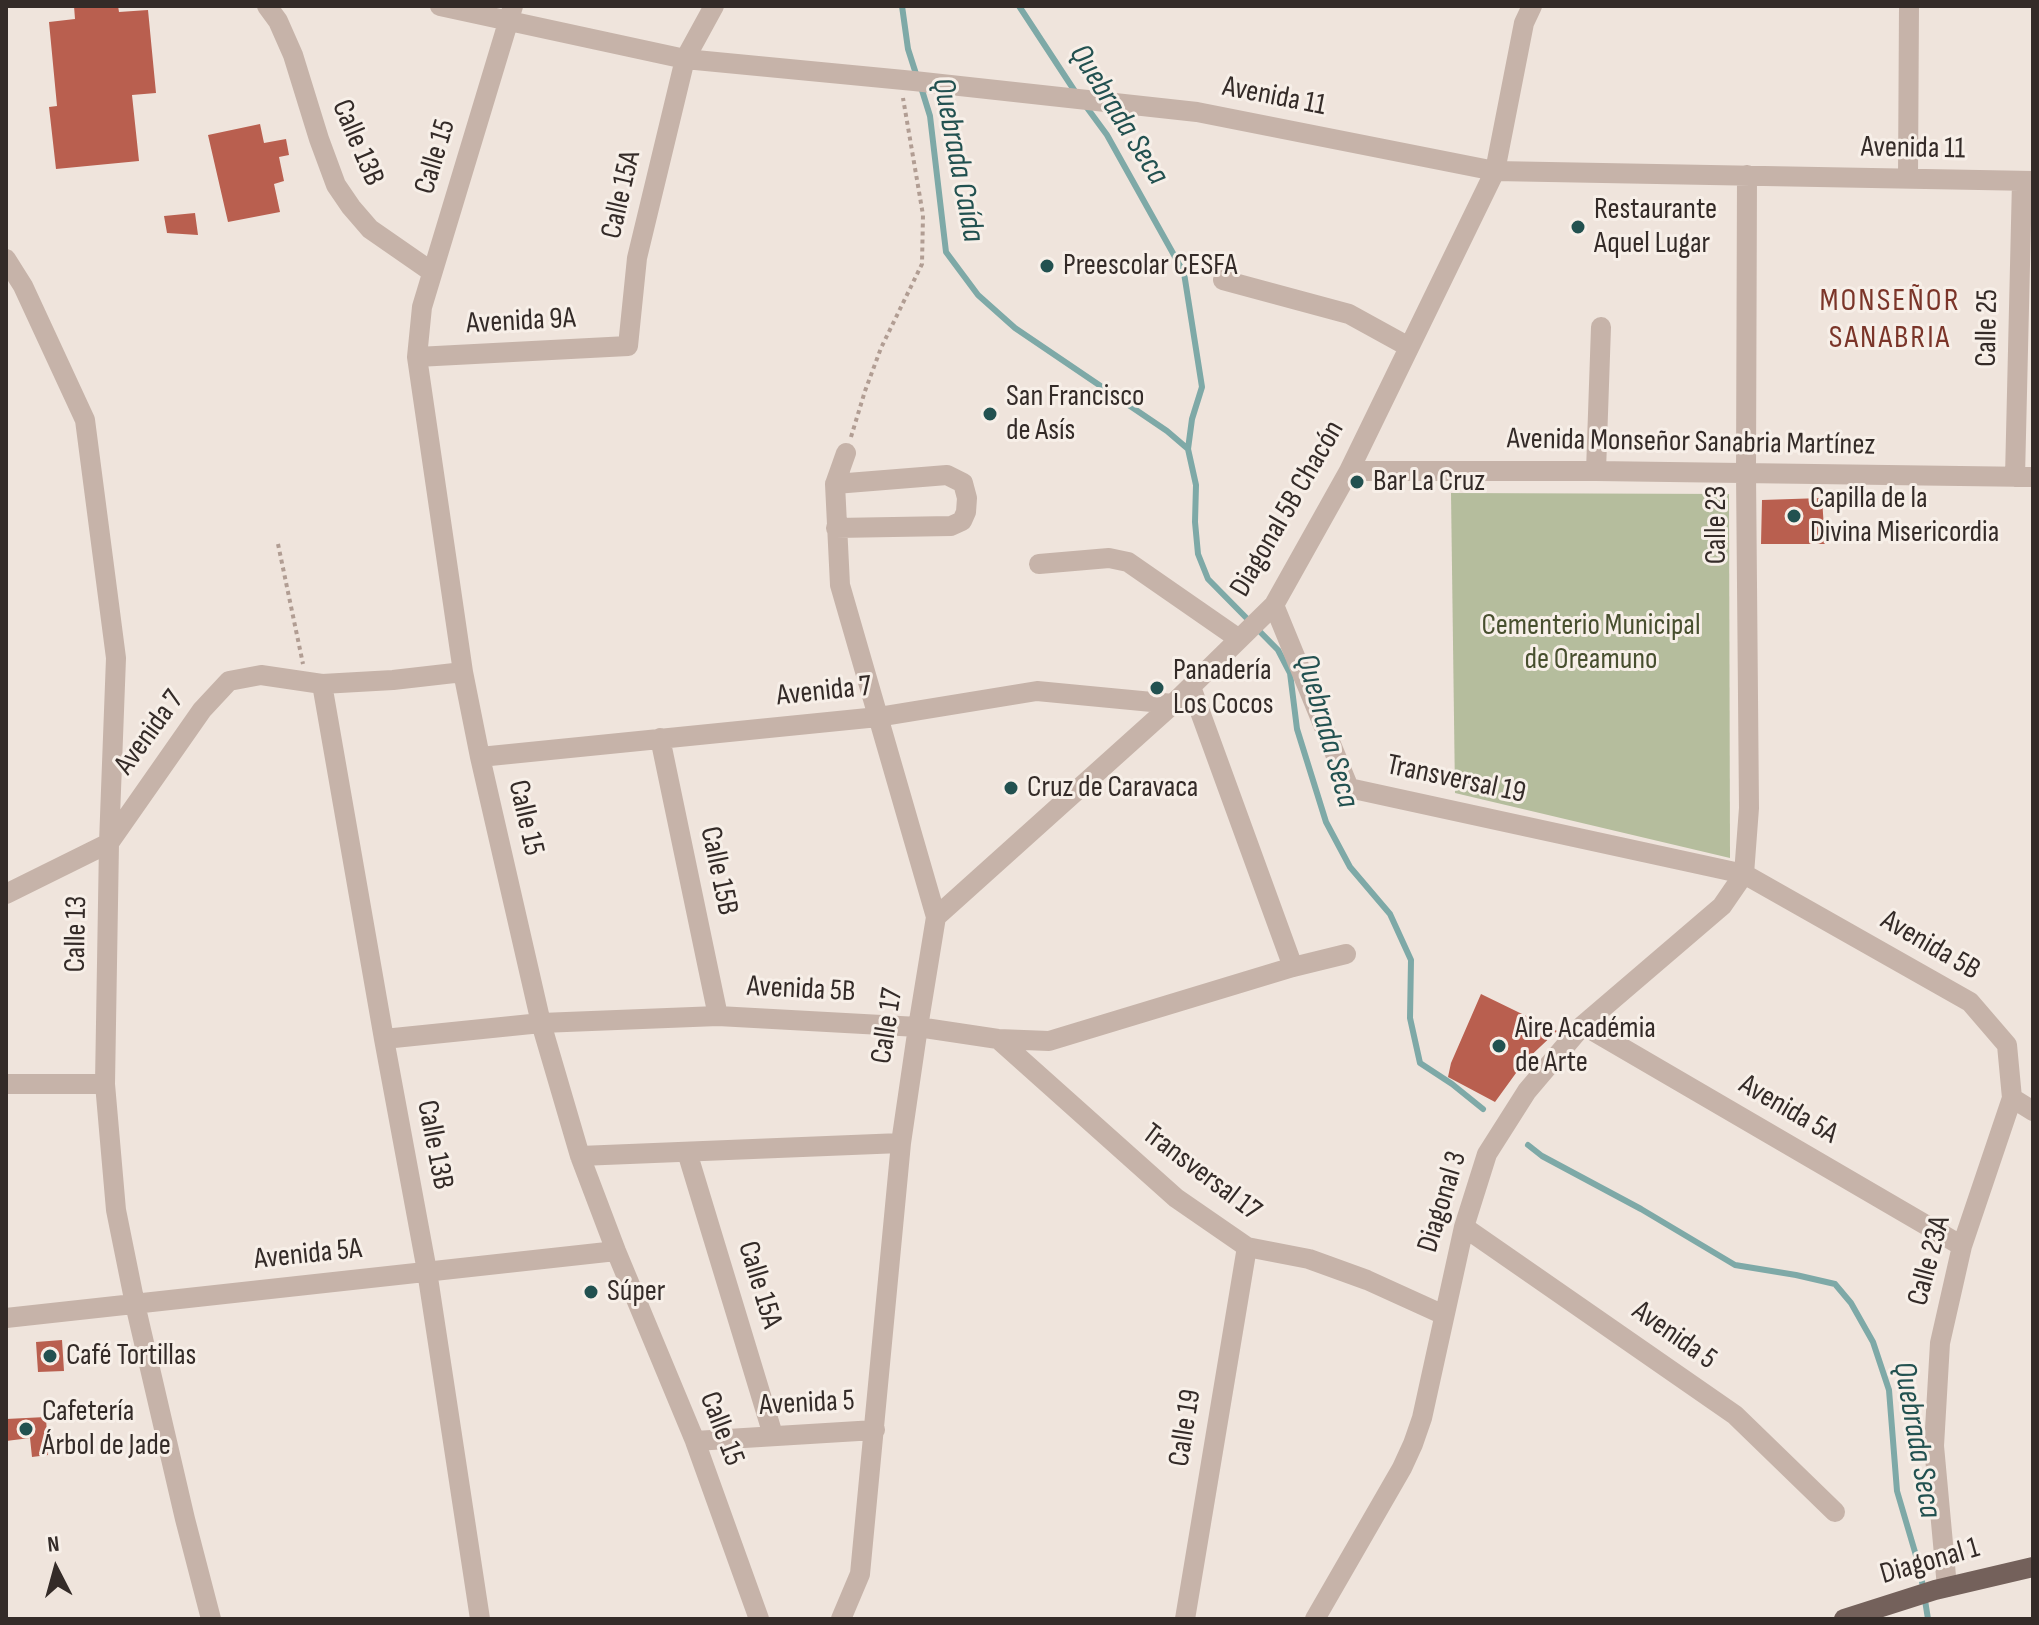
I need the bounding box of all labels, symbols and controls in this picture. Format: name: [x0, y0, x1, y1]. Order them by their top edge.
water label: Quebrada Seca: [1060, 38, 1176, 192]
street label: Avenida 11: [1219, 69, 1329, 125]
water label: Quebrada Caída: [922, 75, 992, 245]
street label: Calle 13B: [323, 95, 391, 191]
street label: Calle 15: [408, 115, 464, 199]
street label: Avenida 11: [1861, 130, 1965, 168]
street label: Calle 15A: [594, 148, 650, 242]
place label: Restaurante Aquel Lugar: [1594, 192, 1717, 262]
marker: Restaurante Aquel Lugar: [1569, 218, 1587, 236]
place label: Preescolar CESFA: [1063, 248, 1237, 284]
marker: Preescolar CESFA: [1038, 257, 1056, 275]
district label: MONSEÑOR SANABRIA: [1820, 283, 1960, 358]
street label: Calle 25: [1969, 289, 2007, 367]
street label: Avenida 9A: [465, 301, 577, 343]
place label: San Francisco de Asís: [1006, 379, 1145, 450]
marker: San Francisco de Asís: [981, 405, 999, 423]
street label: Diagonal 5B Chacón: [1223, 415, 1353, 603]
street label: Avenida Monseñor Sanabria Martínez: [1507, 422, 1875, 464]
place label: Bar La Cruz: [1373, 464, 1485, 500]
marker: Bar La Cruz: [1348, 473, 1366, 491]
place label: Capilla de la Divina Misericordia: [1810, 481, 1999, 552]
street label: Calle 23: [1699, 486, 1735, 564]
marker: Capilla de la Divina Misericordia: [1785, 507, 1803, 525]
park label: Cementerio Municipal de Oreamuno: [1482, 608, 1700, 678]
water label: Quebrada Seca: [1286, 650, 1366, 812]
place label: Panadería Los Cocos: [1173, 653, 1274, 724]
street label: Avenida 7: [775, 669, 873, 715]
marker: Panadería Los Cocos: [1148, 679, 1166, 697]
street label: Avenida 7: [107, 684, 193, 782]
street label: Transversal 19: [1383, 748, 1529, 812]
place label: Cruz de Caravaca: [1027, 770, 1198, 806]
street label: Calle 15: [499, 777, 551, 859]
marker: Cruz de Caravaca: [1002, 779, 1020, 797]
street label: Calle 15B: [691, 824, 745, 918]
street label: Calle 13: [58, 895, 96, 973]
street label: Avenida 5B: [1874, 903, 1986, 989]
street label: Avenida 5B: [746, 969, 856, 1011]
street label: Calle 17: [864, 986, 912, 1066]
place label: Aire Académia de Arte: [1515, 1011, 1656, 1082]
marker: Aire Académia de Arte: [1490, 1037, 1508, 1055]
street label: Avenida 5A: [1732, 1067, 1844, 1153]
street label: Calle 13B: [408, 1097, 460, 1193]
street label: Transversal 17: [1134, 1117, 1268, 1229]
street label: Diagonal 3: [1411, 1147, 1475, 1257]
street label: Calle 23A: [1901, 1212, 1959, 1310]
street label: Avenida 5A: [252, 1231, 364, 1279]
street label: Calle 15A: [729, 1237, 789, 1333]
place label: Súper: [607, 1274, 665, 1310]
marker: Súper: [582, 1283, 600, 1301]
street label: Avenida 5: [1625, 1294, 1723, 1378]
place label: Café Tortillas: [66, 1338, 196, 1374]
marker: Café Tortillas: [41, 1347, 59, 1365]
water label: Quebrada Seca: [1883, 1359, 1949, 1521]
street label: Avenida 5: [759, 1384, 855, 1424]
street label: Calle 15: [691, 1387, 751, 1471]
street label: Calle 19: [1162, 1387, 1210, 1469]
place label: Cafetería Árbol de Jade: [42, 1394, 171, 1464]
marker: Cafetería Árbol de Jade: [17, 1420, 35, 1438]
north arrow: [16, 1529, 96, 1609]
text: N: [46, 1531, 61, 1559]
street label: Diagonal 1: [1876, 1531, 1984, 1593]

